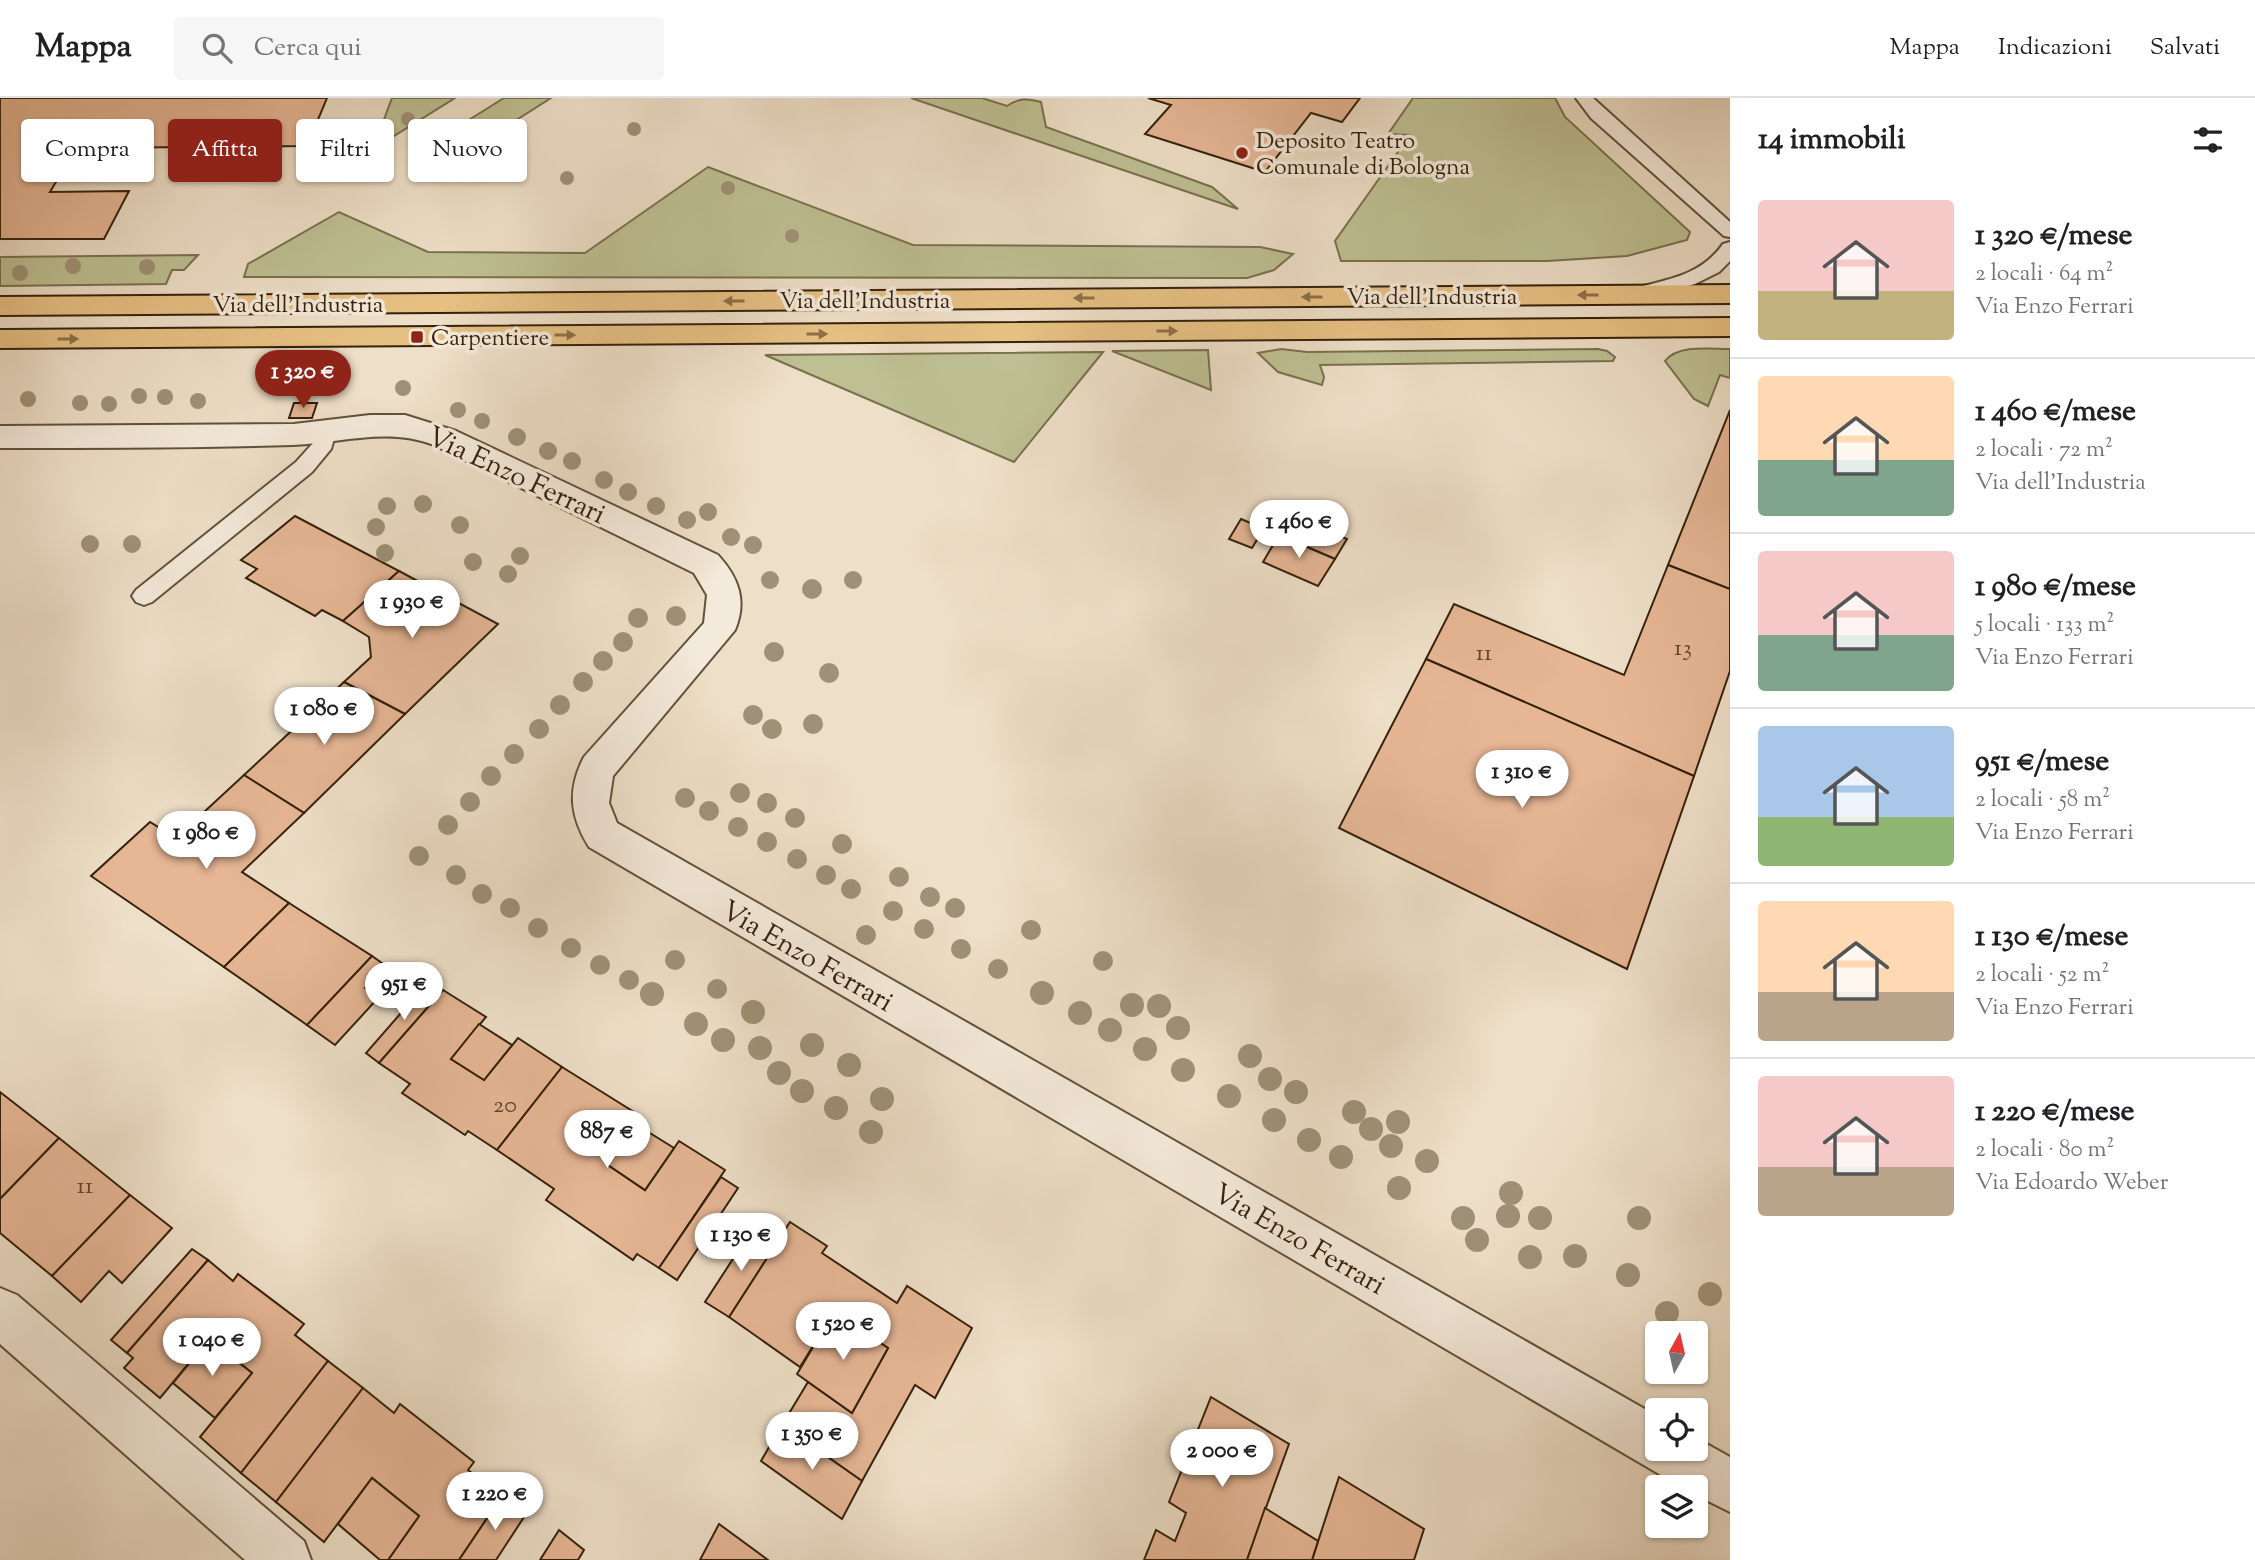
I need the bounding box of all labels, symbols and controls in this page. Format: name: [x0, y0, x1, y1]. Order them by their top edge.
search box: [174, 17, 664, 80]
text: Mappa: [35, 24, 132, 72]
icon: search: [198, 29, 236, 67]
text: Cerca qui: [254, 30, 362, 67]
text: Mappa: [1890, 31, 1960, 65]
text: Indicazioni: [1998, 31, 2112, 65]
text: Salvati: [2150, 31, 2220, 65]
chip: Compra: [21, 119, 154, 182]
chip: Affitta: [168, 119, 282, 182]
chip: Filtri: [296, 119, 394, 182]
chip: Nuovo: [408, 119, 527, 182]
text: 14 immobili: [1758, 119, 1905, 162]
icon: filters: [2189, 121, 2227, 159]
place label: Deposito Teatro Comunale di Bologna: [1256, 126, 1470, 185]
marker: Deposito Teatro Comunale di Bologna: [1234, 145, 1250, 161]
text: 1 320 €/mese: [1975, 215, 2133, 258]
icon: home: [1814, 228, 1898, 312]
text: 2 locali · 64 m²: [1975, 258, 2113, 291]
street label: Via dell'Industria: [1347, 282, 1518, 315]
street label: Via dell'Industria: [780, 286, 951, 319]
one-way arrow: [1577, 289, 1599, 301]
street label: Via dell'Industria: [213, 290, 384, 323]
one-way arrow: [1301, 291, 1323, 303]
text: Via Enzo Ferrari: [1975, 291, 2134, 324]
one-way arrow: [1073, 293, 1095, 304]
one-way arrow: [723, 295, 745, 307]
place label: Carpentiere: [431, 323, 549, 356]
one-way arrow: [1156, 325, 1178, 337]
one-way arrow: [806, 328, 828, 340]
marker: Carpentiere: [409, 329, 425, 345]
one-way arrow: [554, 329, 576, 341]
one-way arrow: [57, 333, 79, 345]
pin: 1 320 €: [238, 350, 368, 410]
text: 1 320 €: [271, 356, 335, 389]
text: 1 460 €/mese: [1975, 391, 2136, 434]
icon: home: [1814, 404, 1898, 488]
street label: Via Enzo Ferrari: [420, 418, 612, 536]
text: 2 locali · 72 m²: [1975, 434, 2113, 467]
text: Via dell'Industria: [1975, 467, 2146, 500]
pin: 1 460 €: [1234, 500, 1364, 560]
text: 1 460 €: [1266, 506, 1332, 539]
text: 1 980 €/mese: [1975, 566, 2136, 609]
icon: home: [1814, 579, 1898, 663]
pin: 1 930 €: [347, 580, 477, 640]
text: 1 930 €: [380, 586, 444, 619]
text: 5 locali · 133 m²: [1975, 609, 2114, 642]
house number: 13: [1674, 632, 1692, 666]
house number: 11: [1476, 637, 1492, 671]
text: Via Enzo Ferrari: [1975, 642, 2134, 675]
pin: 1 080 €: [259, 688, 389, 747]
text: 1 080 €: [290, 693, 358, 726]
text: 951 €/mese: [1975, 741, 2109, 784]
pin: 1 310 €: [1457, 750, 1587, 810]
icon: home: [1814, 754, 1898, 838]
text: 1 310 €: [1492, 756, 1552, 789]
text: 2 locali · 58 m²: [1975, 784, 2110, 817]
pin: 1 980 €: [141, 812, 271, 871]
text: 1 980 €: [173, 817, 239, 850]
text: Via Enzo Ferrari: [1975, 817, 2134, 850]
street label: Via Enzo Ferrari: [713, 892, 900, 1023]
text: 1 130 €/mese: [1975, 916, 2128, 959]
icon: home: [1814, 929, 1898, 1013]
text: 2 locali · 52 m²: [1975, 959, 2109, 992]
pin: 951 €: [355, 962, 453, 1022]
text: 951 €: [381, 968, 427, 1001]
text: Via Enzo Ferrari: [1975, 992, 2134, 1025]
house number: 20: [493, 1089, 517, 1123]
text: 1 220 €/mese: [1975, 1091, 2134, 1134]
icon: home: [1814, 1104, 1898, 1188]
pin: 887 €: [558, 1110, 656, 1170]
text: 887 €: [580, 1116, 634, 1149]
text: 2 locali · 80 m²: [1975, 1134, 2114, 1167]
text: Via Edoardo Weber: [1975, 1167, 2168, 1200]
house number: 11: [77, 1170, 93, 1204]
street label: Via Enzo Ferrari: [1205, 1175, 1392, 1306]
pin: 1 130 €: [676, 1214, 806, 1273]
text: 1 130 €: [711, 1219, 771, 1252]
pin: 1 520 €: [778, 1302, 908, 1362]
text: 1 520 €: [812, 1308, 874, 1341]
pin: 1 040 €: [147, 1318, 277, 1378]
north arrow: [1645, 1321, 1708, 1384]
map controls: [1645, 1321, 1708, 1538]
text: 1 040 €: [179, 1324, 245, 1357]
button: locate: [1645, 1398, 1708, 1461]
pin: 1 350 €: [747, 1412, 877, 1472]
text: 1 350 €: [781, 1418, 843, 1451]
pin: 2 000 €: [1157, 1430, 1287, 1489]
text: 2 000 €: [1186, 1435, 1258, 1468]
pin: 1 220 €: [430, 1472, 560, 1532]
button: layers: [1645, 1475, 1708, 1538]
text: 1 220 €: [462, 1478, 528, 1511]

